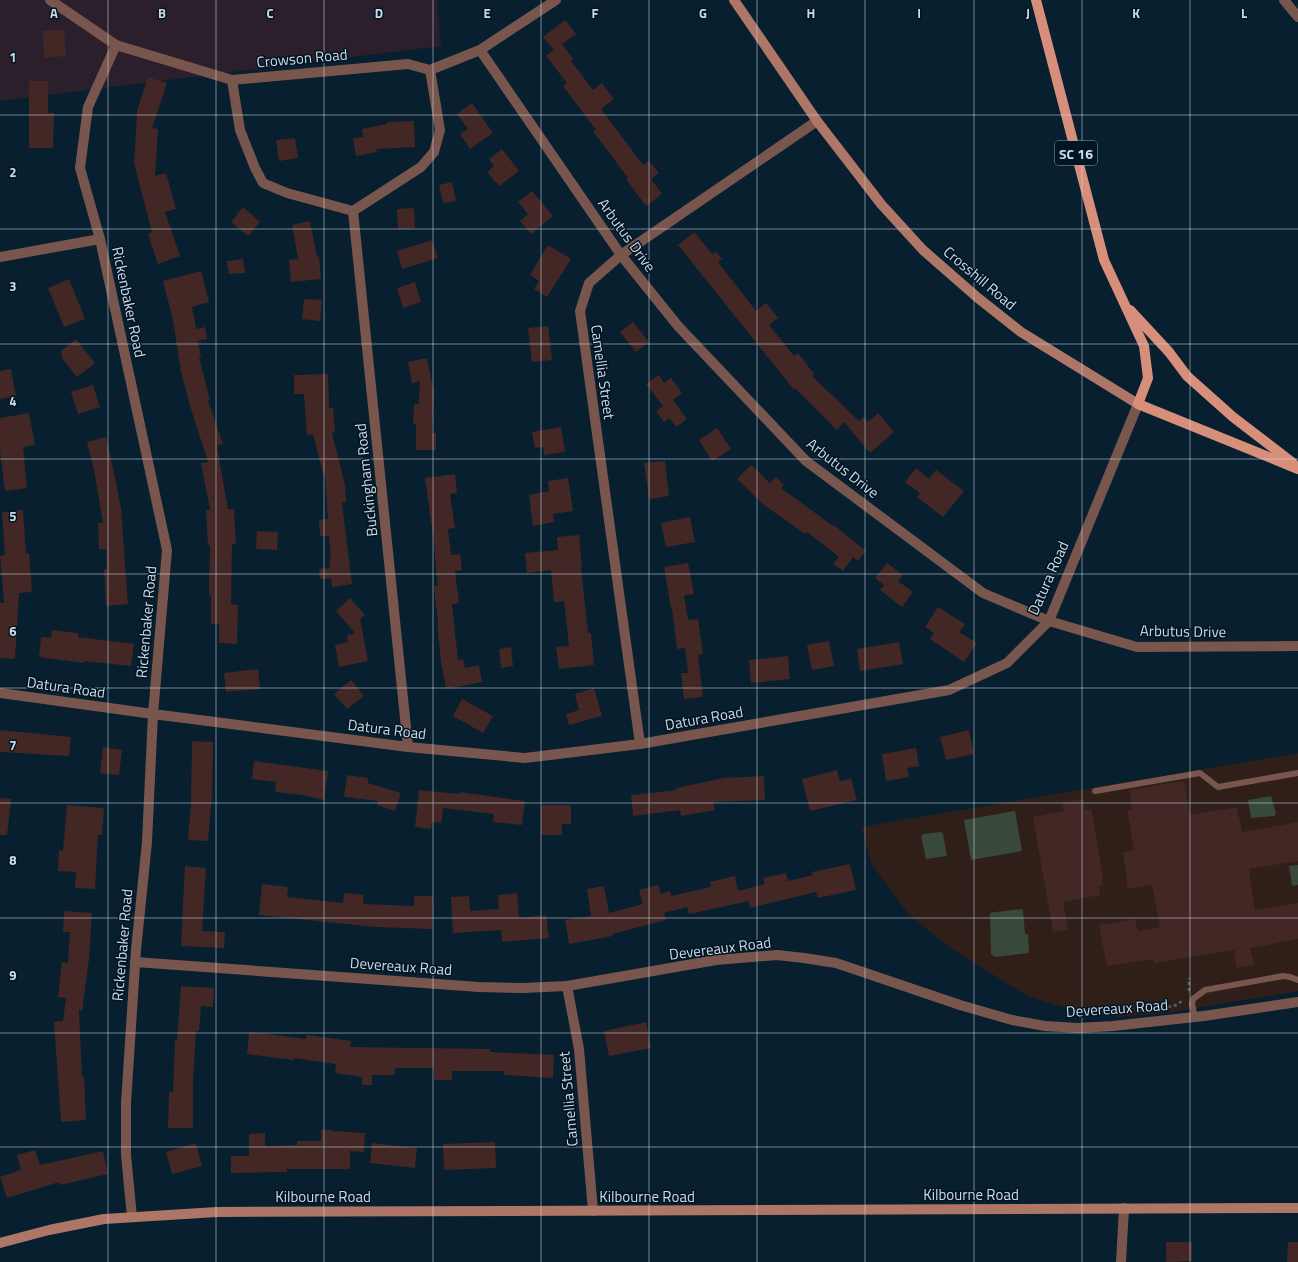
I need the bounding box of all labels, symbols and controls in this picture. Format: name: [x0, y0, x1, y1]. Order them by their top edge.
text: A: [50, 3, 58, 23]
text: B: [158, 3, 166, 23]
text: C: [266, 3, 274, 23]
text: D: [375, 3, 383, 23]
text: E: [483, 3, 491, 23]
text: F: [592, 3, 599, 23]
text: G: [699, 3, 707, 23]
text: H: [807, 3, 815, 23]
text: I: [917, 3, 921, 23]
text: J: [1026, 3, 1030, 23]
text: K: [1132, 3, 1140, 23]
text: L: [1241, 3, 1247, 23]
street label: Crowson Road: [256, 43, 348, 73]
text: 1: [9, 47, 17, 67]
road number: SC 16: [1055, 141, 1097, 165]
text: 2: [9, 162, 17, 182]
street label: Arbutus Drive: [592, 193, 662, 277]
street label: Crosshill Road: [938, 241, 1022, 315]
street label: Rickenbaker Road: [106, 245, 152, 359]
text: 3: [9, 276, 17, 296]
street label: Camellia Street: [585, 323, 621, 422]
text: 4: [9, 391, 17, 411]
street label: Buckingham Road: [349, 422, 383, 538]
street label: Arbutus Drive: [802, 432, 884, 504]
text: 5: [9, 506, 17, 526]
street label: Datura Road: [1021, 537, 1075, 619]
street label: Rickenbaker Road: [130, 565, 162, 679]
street label: Arbutus Drive: [1140, 619, 1226, 643]
text: 6: [9, 621, 17, 641]
street label: Datura Road: [25, 670, 107, 704]
street label: Datura Road: [663, 700, 745, 736]
street label: Datura Road: [346, 713, 428, 745]
text: 7: [9, 735, 17, 755]
text: 8: [9, 850, 17, 870]
street label: Rickenbaker Road: [106, 888, 138, 1002]
street label: Devereaux Road: [668, 930, 772, 966]
street label: Devereaux Road: [349, 951, 453, 981]
text: 9: [9, 965, 17, 985]
street label: Devereaux Road: [1065, 993, 1169, 1023]
street label: Camellia Street: [552, 1050, 584, 1148]
street label: Kilbourne Road: [923, 1183, 1019, 1206]
street label: Kilbourne Road: [275, 1185, 371, 1208]
street label: Kilbourne Road: [599, 1185, 695, 1208]

